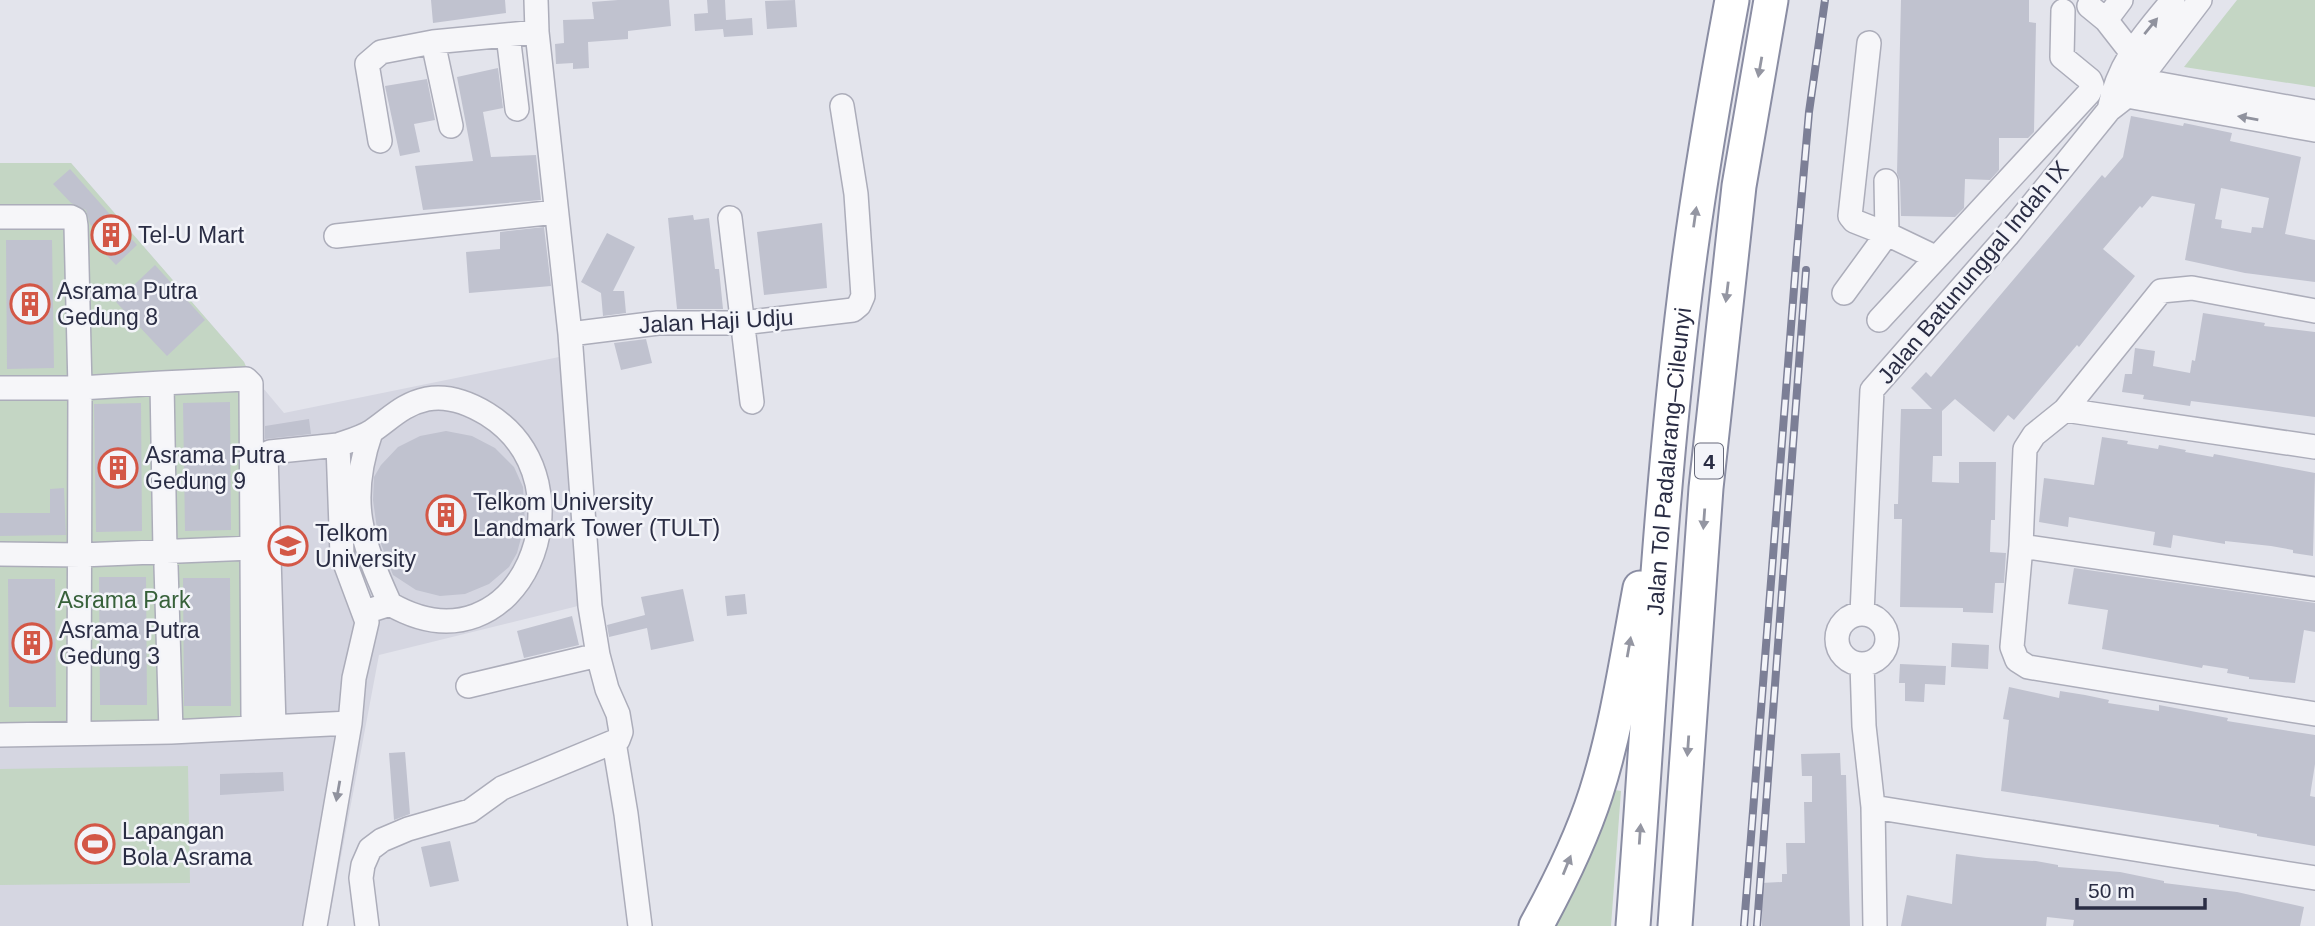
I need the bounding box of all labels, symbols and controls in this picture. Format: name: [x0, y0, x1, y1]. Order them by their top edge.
one-way arrow: [2143, 18, 2158, 35]
one-way arrow: [1754, 56, 1765, 78]
one-way arrow: [2237, 112, 2259, 123]
street label: Jalan Batununggal Indah IX: [1872, 155, 2074, 389]
one-way arrow: [1690, 206, 1701, 228]
building icon: Tel-U Mart: [90, 214, 132, 256]
place label: Tel-U Mart: [138, 222, 245, 248]
place label: Asrama Putra Gedung 8: [57, 278, 198, 330]
one-way arrow: [1721, 281, 1732, 303]
building icon: Asrama Putra Gedung 8: [9, 283, 51, 325]
street label: Jalan Haji Udju: [638, 304, 794, 338]
street label: Jalan Tol Padalarang–Cileunyi: [1642, 306, 1696, 616]
place label: Asrama Putra Gedung 9: [145, 442, 286, 494]
road number: 4: [1695, 444, 1723, 478]
building icon: Asrama Putra Gedung 9: [97, 447, 139, 489]
place label: Telkom University Landmark Tower (TULT): [473, 489, 720, 541]
building icon: Telkom University Landmark Tower (TULT): [425, 494, 467, 536]
one-way arrow: [1698, 508, 1709, 530]
place label: Telkom University: [315, 520, 416, 572]
school or university icon: Telkom University: [267, 525, 309, 567]
park label: Asrama Park: [58, 587, 191, 613]
place label: Asrama Putra Gedung 3: [59, 617, 200, 669]
building icon: Asrama Putra Gedung 3: [11, 622, 53, 664]
one-way arrow: [1624, 636, 1635, 658]
one-way arrow: [1682, 735, 1693, 757]
one-way arrow: [332, 780, 343, 802]
place label: Lapangan Bola Asrama: [122, 818, 253, 870]
one-way arrow: [1635, 822, 1646, 844]
sports icon: Lapangan Bola Asrama: [74, 823, 116, 865]
one-way arrow: [1562, 855, 1573, 876]
scale bar: [2077, 866, 2205, 910]
text: 50 m: [2088, 879, 2135, 902]

